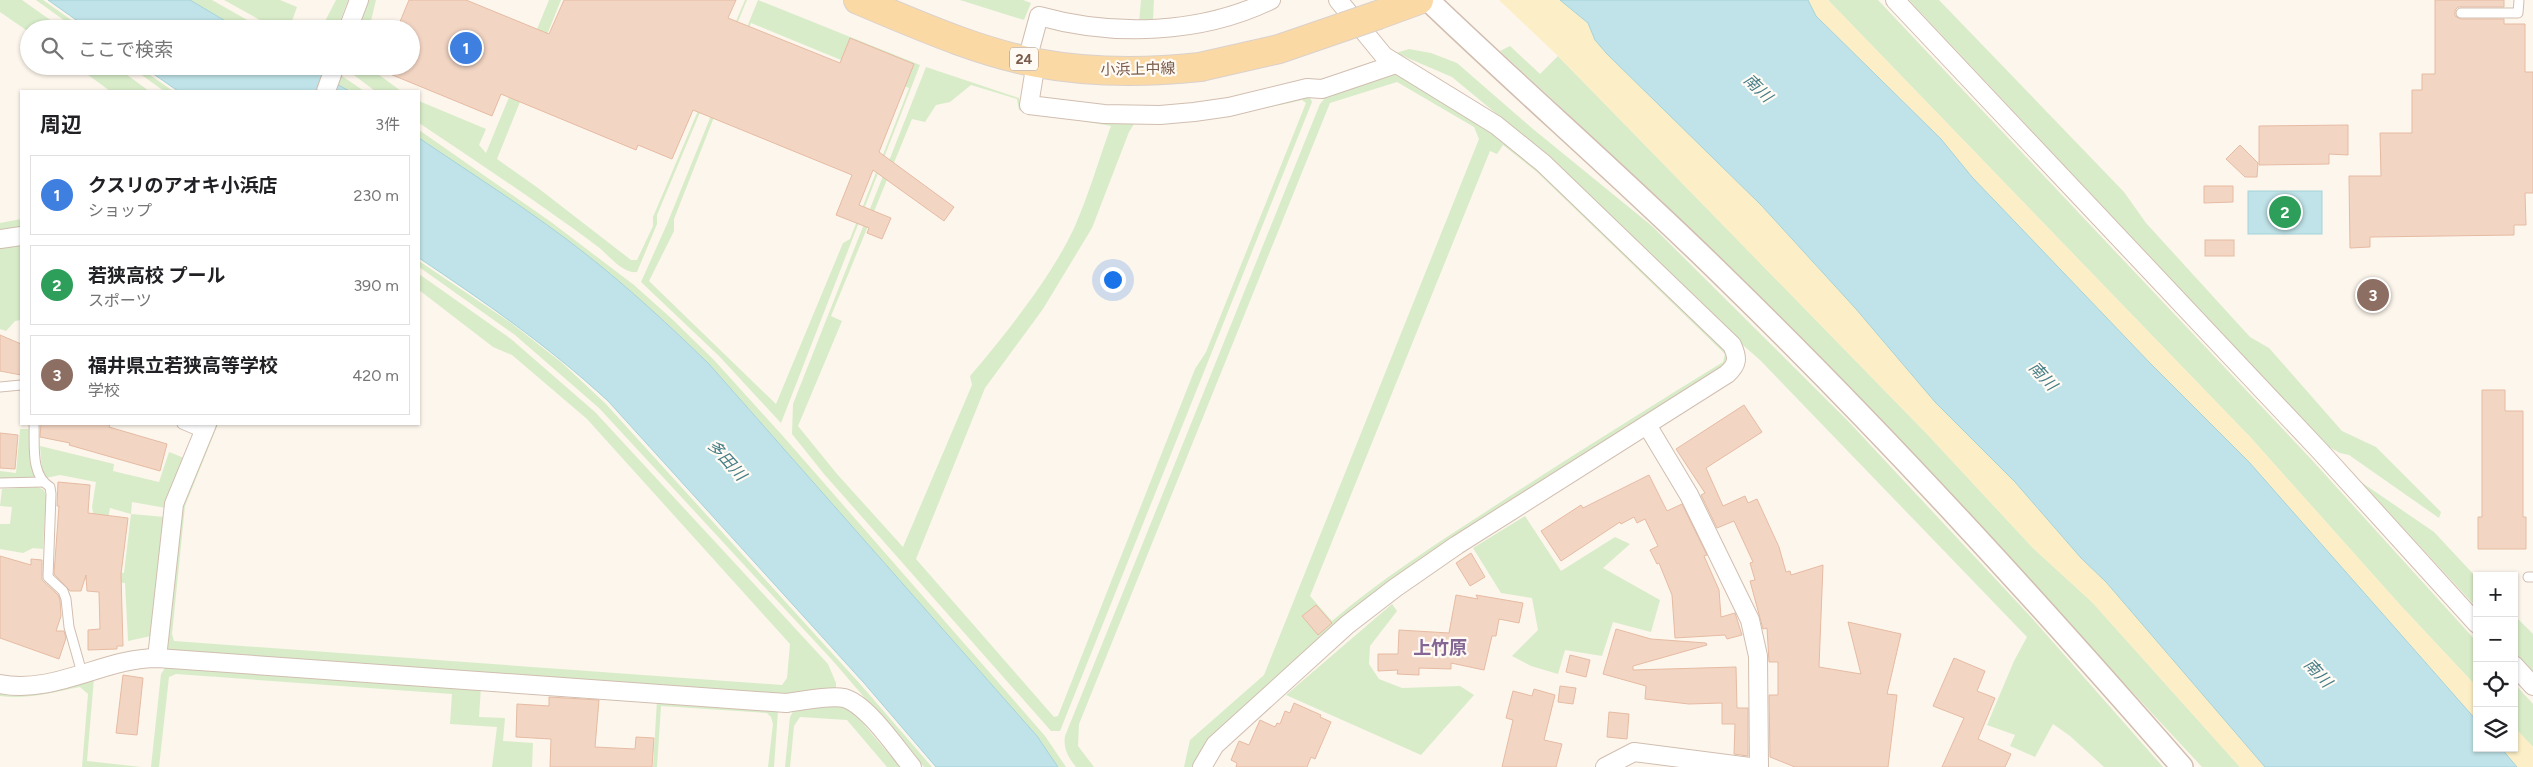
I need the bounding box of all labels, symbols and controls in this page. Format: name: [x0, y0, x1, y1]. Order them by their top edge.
search box: [20, 20, 420, 75]
pin: 1: [450, 29, 482, 67]
icon: search: [38, 34, 66, 62]
text: ここで検索: [78, 38, 173, 61]
road number: 24: [1010, 48, 1038, 70]
street label: 小浜上中線: [1100, 59, 1176, 79]
water label: 南川: [1740, 70, 1778, 107]
text: 周辺: [40, 112, 82, 137]
text: 3件: [375, 115, 400, 134]
text: クスリのアオキ小浜店: [88, 174, 277, 197]
text: 1: [54, 186, 60, 205]
text: 230 m: [354, 186, 399, 205]
pin: 2: [2269, 193, 2301, 231]
text: ショップ: [88, 201, 152, 220]
text: 若狭高校 プール: [88, 264, 226, 287]
your location: [1100, 267, 1126, 293]
text: 2: [52, 276, 62, 295]
text: 390 m: [353, 276, 399, 295]
pin: 3: [2357, 276, 2389, 314]
text: スポーツ: [88, 291, 152, 310]
text: 福井県立若狭高等学校: [88, 354, 278, 377]
water label: 南川: [2025, 358, 2062, 396]
text: 3: [53, 366, 61, 385]
text: 420 m: [352, 366, 399, 385]
text: 学校: [88, 381, 120, 400]
water label: 多田川: [704, 436, 751, 486]
map controls: [2473, 572, 2518, 752]
button: +: [2473, 572, 2518, 617]
button: −: [2473, 617, 2518, 662]
district label: 上竹原: [1413, 637, 1467, 659]
water label: 南川: [2300, 655, 2337, 693]
button: locate: [2473, 662, 2518, 707]
button: layers: [2473, 707, 2518, 752]

